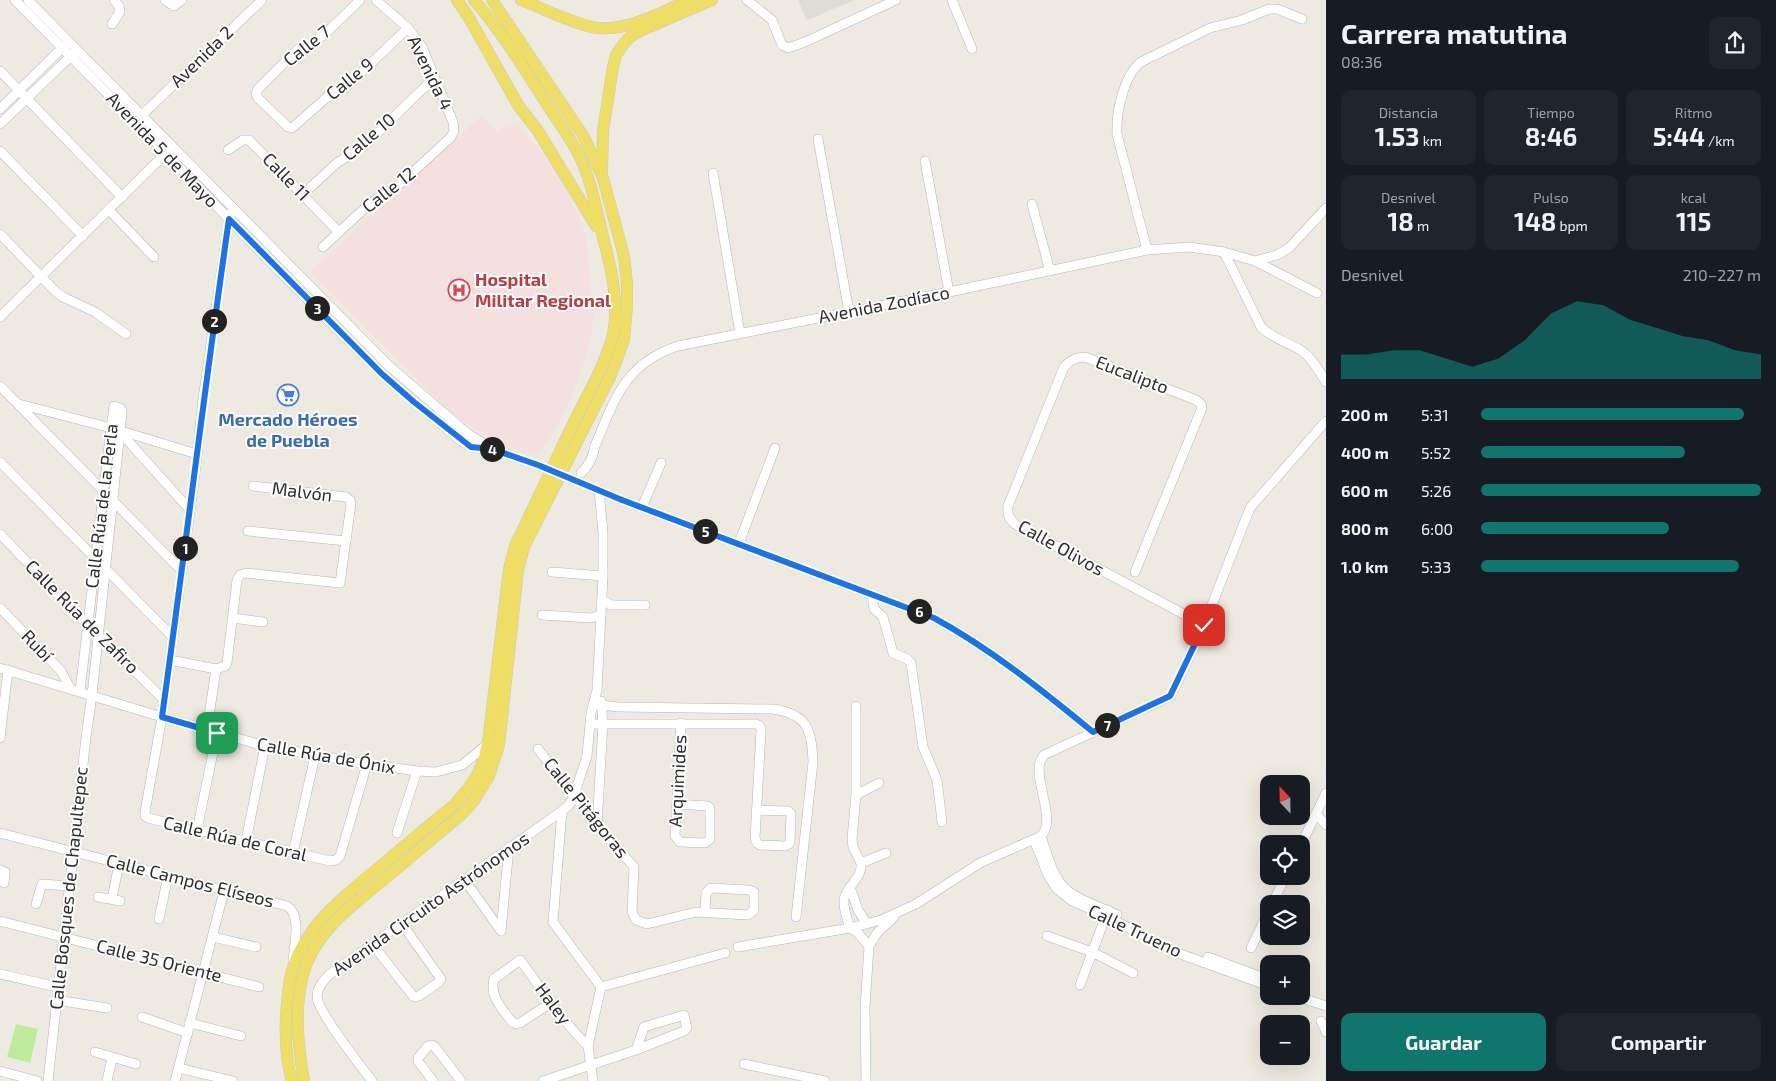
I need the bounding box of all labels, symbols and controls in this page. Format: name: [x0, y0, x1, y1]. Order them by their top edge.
text: Carrera matutina: [1341, 16, 1567, 50]
button: share: [1709, 17, 1761, 69]
street label: Calle 7: [278, 20, 334, 70]
street label: Avenida 2: [165, 21, 237, 92]
street label: Avenida 4: [403, 32, 458, 113]
street label: Calle 9: [321, 52, 378, 104]
text: 08:36: [1341, 52, 1382, 71]
street label: Avenida 5 de Mayo: [102, 87, 223, 212]
text: Distancia: [1379, 104, 1438, 121]
text: Tiempo: [1527, 104, 1575, 121]
text: Ritmo: [1675, 104, 1713, 121]
street label: Calle 10: [337, 108, 399, 165]
text: 1.53: [1375, 121, 1420, 151]
text: 8:46: [1525, 121, 1577, 151]
text: 5:44: [1653, 121, 1705, 151]
text: km: [1420, 132, 1442, 149]
text: /km: [1705, 132, 1735, 149]
street label: Calle 11: [258, 147, 315, 205]
street label: Calle 12: [357, 162, 420, 217]
text: Desnivel: [1381, 189, 1436, 206]
text: Pulso: [1533, 189, 1569, 206]
text: kcal: [1681, 189, 1706, 206]
text: 18: [1387, 206, 1414, 236]
text: 148: [1514, 206, 1556, 236]
text: 115: [1676, 206, 1711, 236]
text: m: [1414, 217, 1429, 234]
text: bpm: [1556, 217, 1588, 234]
text: Desnivel: [1341, 265, 1403, 284]
text: 210–227 m: [1683, 265, 1761, 284]
place label: Hospital Militar Regional: [475, 268, 611, 311]
hospital icon: Hospital Militar Regional: [447, 278, 471, 302]
street label: Avenida Zodíaco: [816, 281, 951, 328]
pin: 3: [304, 296, 330, 320]
text: 3: [314, 300, 321, 317]
pin: 2: [202, 308, 226, 334]
text: 2: [210, 313, 219, 330]
street label: Eucalipto: [1093, 350, 1172, 398]
supermarket icon: Mercado Héroes de Puebla: [276, 383, 300, 407]
text: 200 m: [1341, 405, 1388, 424]
text: 5:31: [1421, 405, 1449, 424]
place label: Mercado Héroes de Puebla: [218, 408, 358, 451]
street label: Calle Rúa de la Perla: [80, 422, 122, 589]
pin: 4: [480, 436, 504, 462]
text: 4: [488, 441, 497, 458]
text: 400 m: [1341, 443, 1389, 462]
text: 5:52: [1421, 443, 1451, 462]
street label: Malvón: [271, 476, 334, 506]
text: 600 m: [1341, 481, 1388, 500]
text: 5:26: [1421, 481, 1452, 500]
street label: Calle Olivos: [1015, 514, 1108, 580]
pin: 5: [692, 518, 718, 544]
text: 800 m: [1341, 519, 1389, 538]
text: 6:00: [1421, 519, 1453, 538]
text: 5: [702, 523, 709, 540]
pin: 1: [172, 536, 198, 560]
text: 1: [182, 540, 189, 557]
street label: Calle Rúa de Zafiro: [21, 555, 144, 678]
text: 1.0 km: [1341, 557, 1388, 576]
text: 5:33: [1421, 557, 1451, 576]
pin: 6: [906, 598, 932, 624]
text: 6: [915, 603, 924, 620]
pin: [1183, 604, 1225, 646]
icon: check: [1190, 611, 1218, 639]
street label: Rubí: [17, 625, 59, 666]
pin: [196, 712, 238, 754]
pin: 7: [1094, 712, 1120, 738]
text: 7: [1104, 717, 1111, 734]
icon: arrive: [203, 719, 231, 747]
street label: Calle Rúa de Ónix: [255, 732, 398, 778]
street label: Arquimides: [664, 734, 690, 828]
street label: Calle Pitágoras: [540, 753, 634, 862]
street label: Calle Bosques de Chapultepec: [44, 765, 92, 1011]
north arrow: [1260, 775, 1310, 825]
map controls: [1260, 775, 1310, 1065]
street label: Calle Rúa de Coral: [161, 811, 310, 865]
street label: Avenida Circuito Astrónomos: [328, 827, 533, 980]
button: locate: [1260, 835, 1310, 885]
street label: Calle Campos Elíseos: [104, 849, 277, 912]
button: layers: [1260, 895, 1310, 945]
street label: Calle Trueno: [1085, 899, 1186, 961]
street label: Calle 35 Oriente: [94, 934, 224, 986]
button: +: [1260, 955, 1310, 1005]
street label: Haley: [531, 978, 577, 1029]
button: Guardar: [1341, 1013, 1546, 1071]
button: Compartir: [1556, 1013, 1761, 1071]
button: −: [1260, 1015, 1310, 1065]

